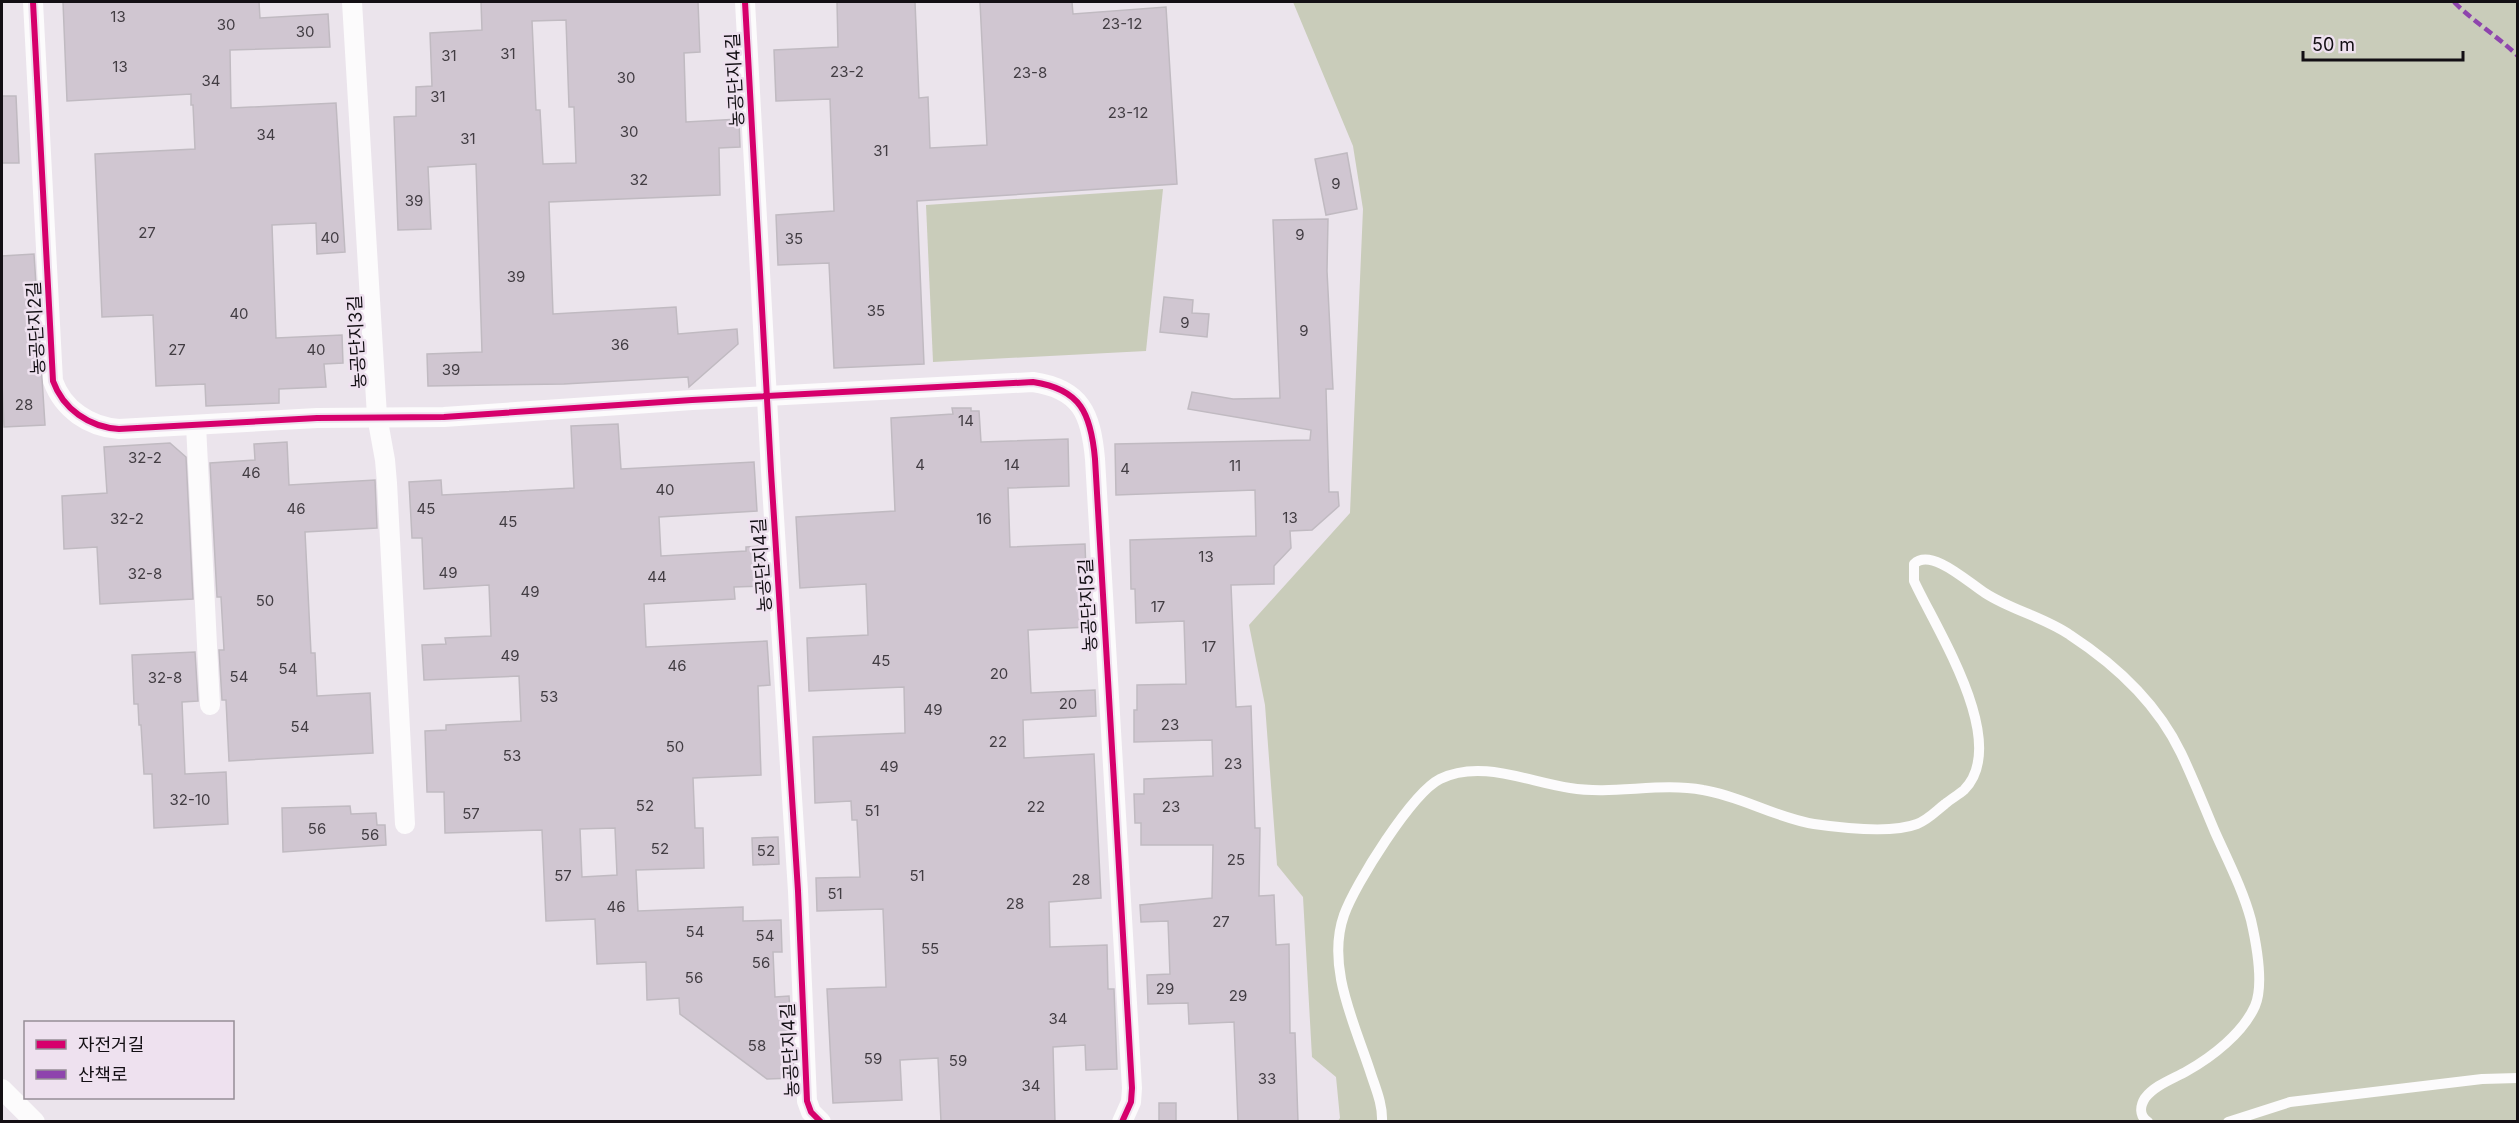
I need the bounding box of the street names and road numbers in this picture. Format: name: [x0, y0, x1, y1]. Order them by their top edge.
street label: 농공단지4길: [722, 32, 747, 128]
street label: 농공단지2길: [23, 281, 48, 375]
street label: 농공단지3길: [344, 295, 369, 389]
street label: 농공단지4길: [748, 517, 775, 613]
street label: 농공단지5길: [1075, 558, 1100, 652]
street label: 농공단지4길: [777, 1002, 802, 1098]

